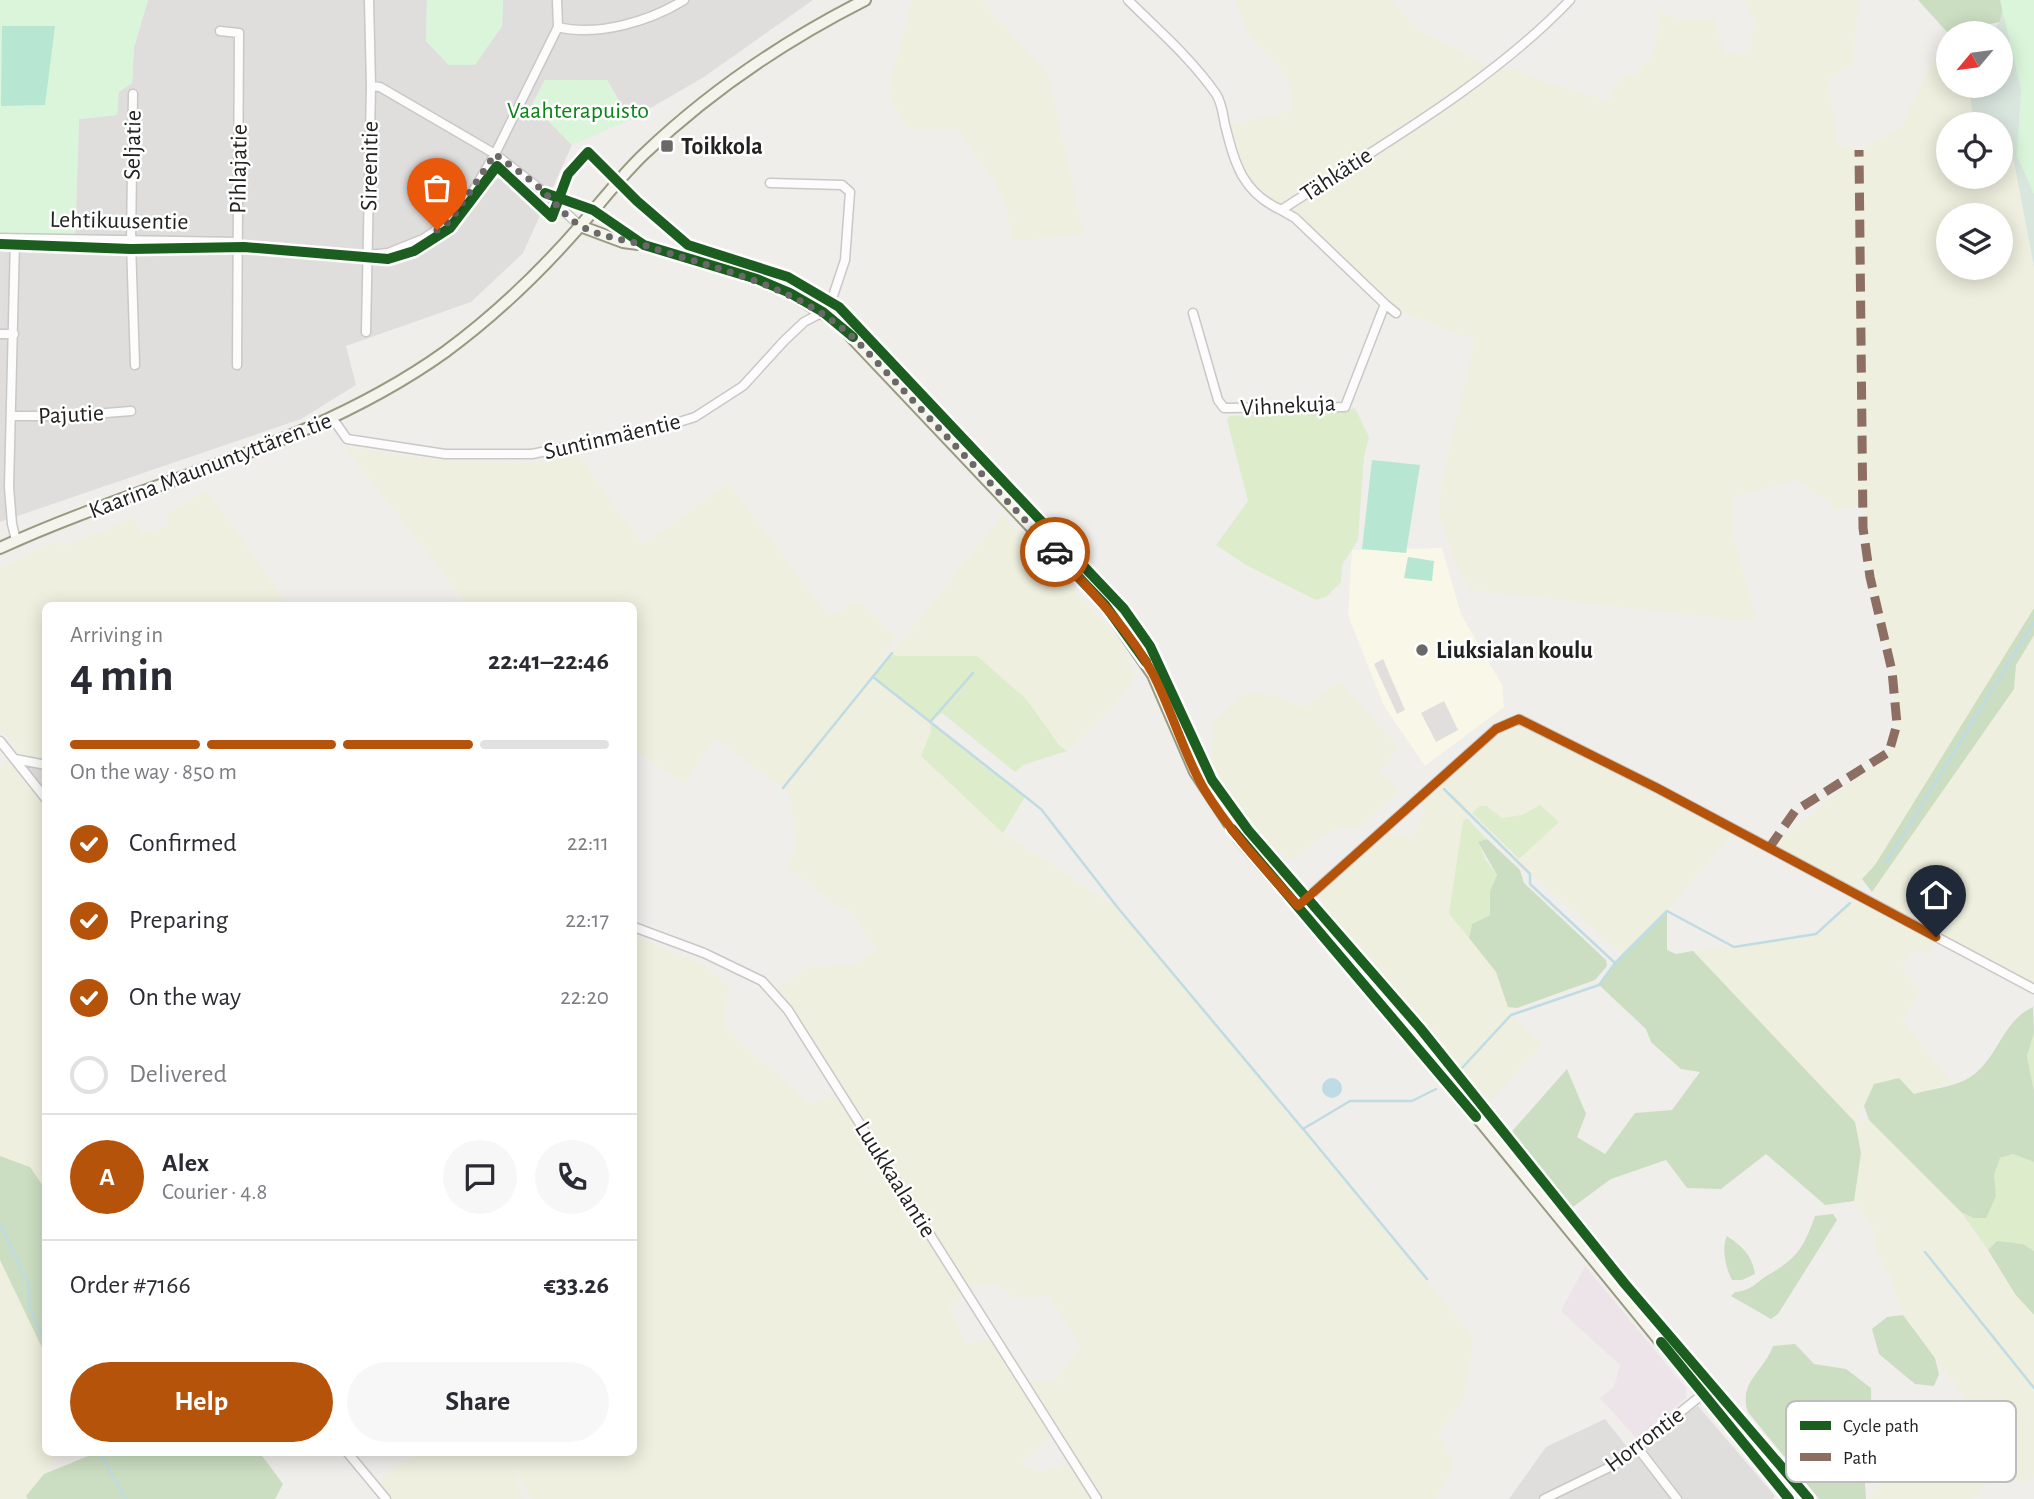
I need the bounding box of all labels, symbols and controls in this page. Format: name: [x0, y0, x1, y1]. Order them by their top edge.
north arrow: [1936, 21, 2012, 98]
map controls: [1936, 21, 2013, 280]
park label: Vaahterapuisto: [507, 99, 649, 123]
street label: Seljatie: [120, 110, 146, 180]
button: locate: [1936, 112, 2013, 189]
street label: Sireenitie: [357, 121, 383, 211]
street label: Pihlajatie: [226, 124, 252, 214]
place label: Toikkola: [681, 135, 763, 159]
marker: Toikkola: [659, 138, 675, 154]
street label: Tähkätie: [1297, 143, 1377, 207]
pin: [407, 158, 467, 230]
icon: bag: [418, 169, 456, 207]
button: layers: [1936, 203, 2013, 280]
street label: Lehtikuusentie: [49, 208, 189, 234]
street label: Vihnekuja: [1240, 392, 1336, 420]
street label: Pajutie: [37, 401, 105, 429]
street label: Kaarina Maununtyttären tie: [86, 408, 335, 523]
street label: Suntinmäentie: [542, 410, 683, 464]
courier: [1020, 517, 1090, 587]
icon: car: [1036, 533, 1074, 571]
text: Arriving in: [70, 624, 163, 647]
place label: Liuksialan koulu: [1436, 639, 1593, 663]
marker: Liuksialan koulu: [1414, 642, 1430, 658]
text: 22:41–22:46: [488, 648, 609, 674]
text: 4 min: [70, 653, 174, 699]
text: On the way · 850 m: [70, 761, 237, 784]
icon: check: [70, 825, 108, 863]
text: Confirmed: [129, 830, 237, 856]
text: 22:11: [567, 832, 609, 855]
pin: [1906, 865, 1966, 937]
icon: home: [1917, 876, 1955, 914]
icon: check: [70, 902, 108, 940]
text: Preparing: [129, 907, 228, 933]
text: 22:17: [565, 909, 609, 932]
icon: check: [70, 979, 108, 1017]
text: On the way: [129, 984, 241, 1010]
text: 22:20: [560, 986, 609, 1009]
text: Delivered: [129, 1061, 227, 1087]
street label: Luukkaalantie: [850, 1117, 940, 1242]
button: chat: [443, 1140, 517, 1214]
button: phone: [535, 1140, 609, 1214]
text: Alex: [162, 1150, 209, 1176]
text: A: [99, 1164, 115, 1190]
text: Courier · 4.8: [162, 1181, 267, 1204]
text: Order #7166: [70, 1272, 191, 1298]
text: €33.26: [544, 1272, 609, 1298]
button: Help: [70, 1362, 333, 1442]
button: Share: [347, 1362, 609, 1442]
legend: [1786, 1401, 2016, 1482]
street label: Horrontie: [1601, 1403, 1688, 1477]
text: Cycle path: [1843, 1417, 1919, 1436]
text: Path: [1843, 1449, 1877, 1468]

